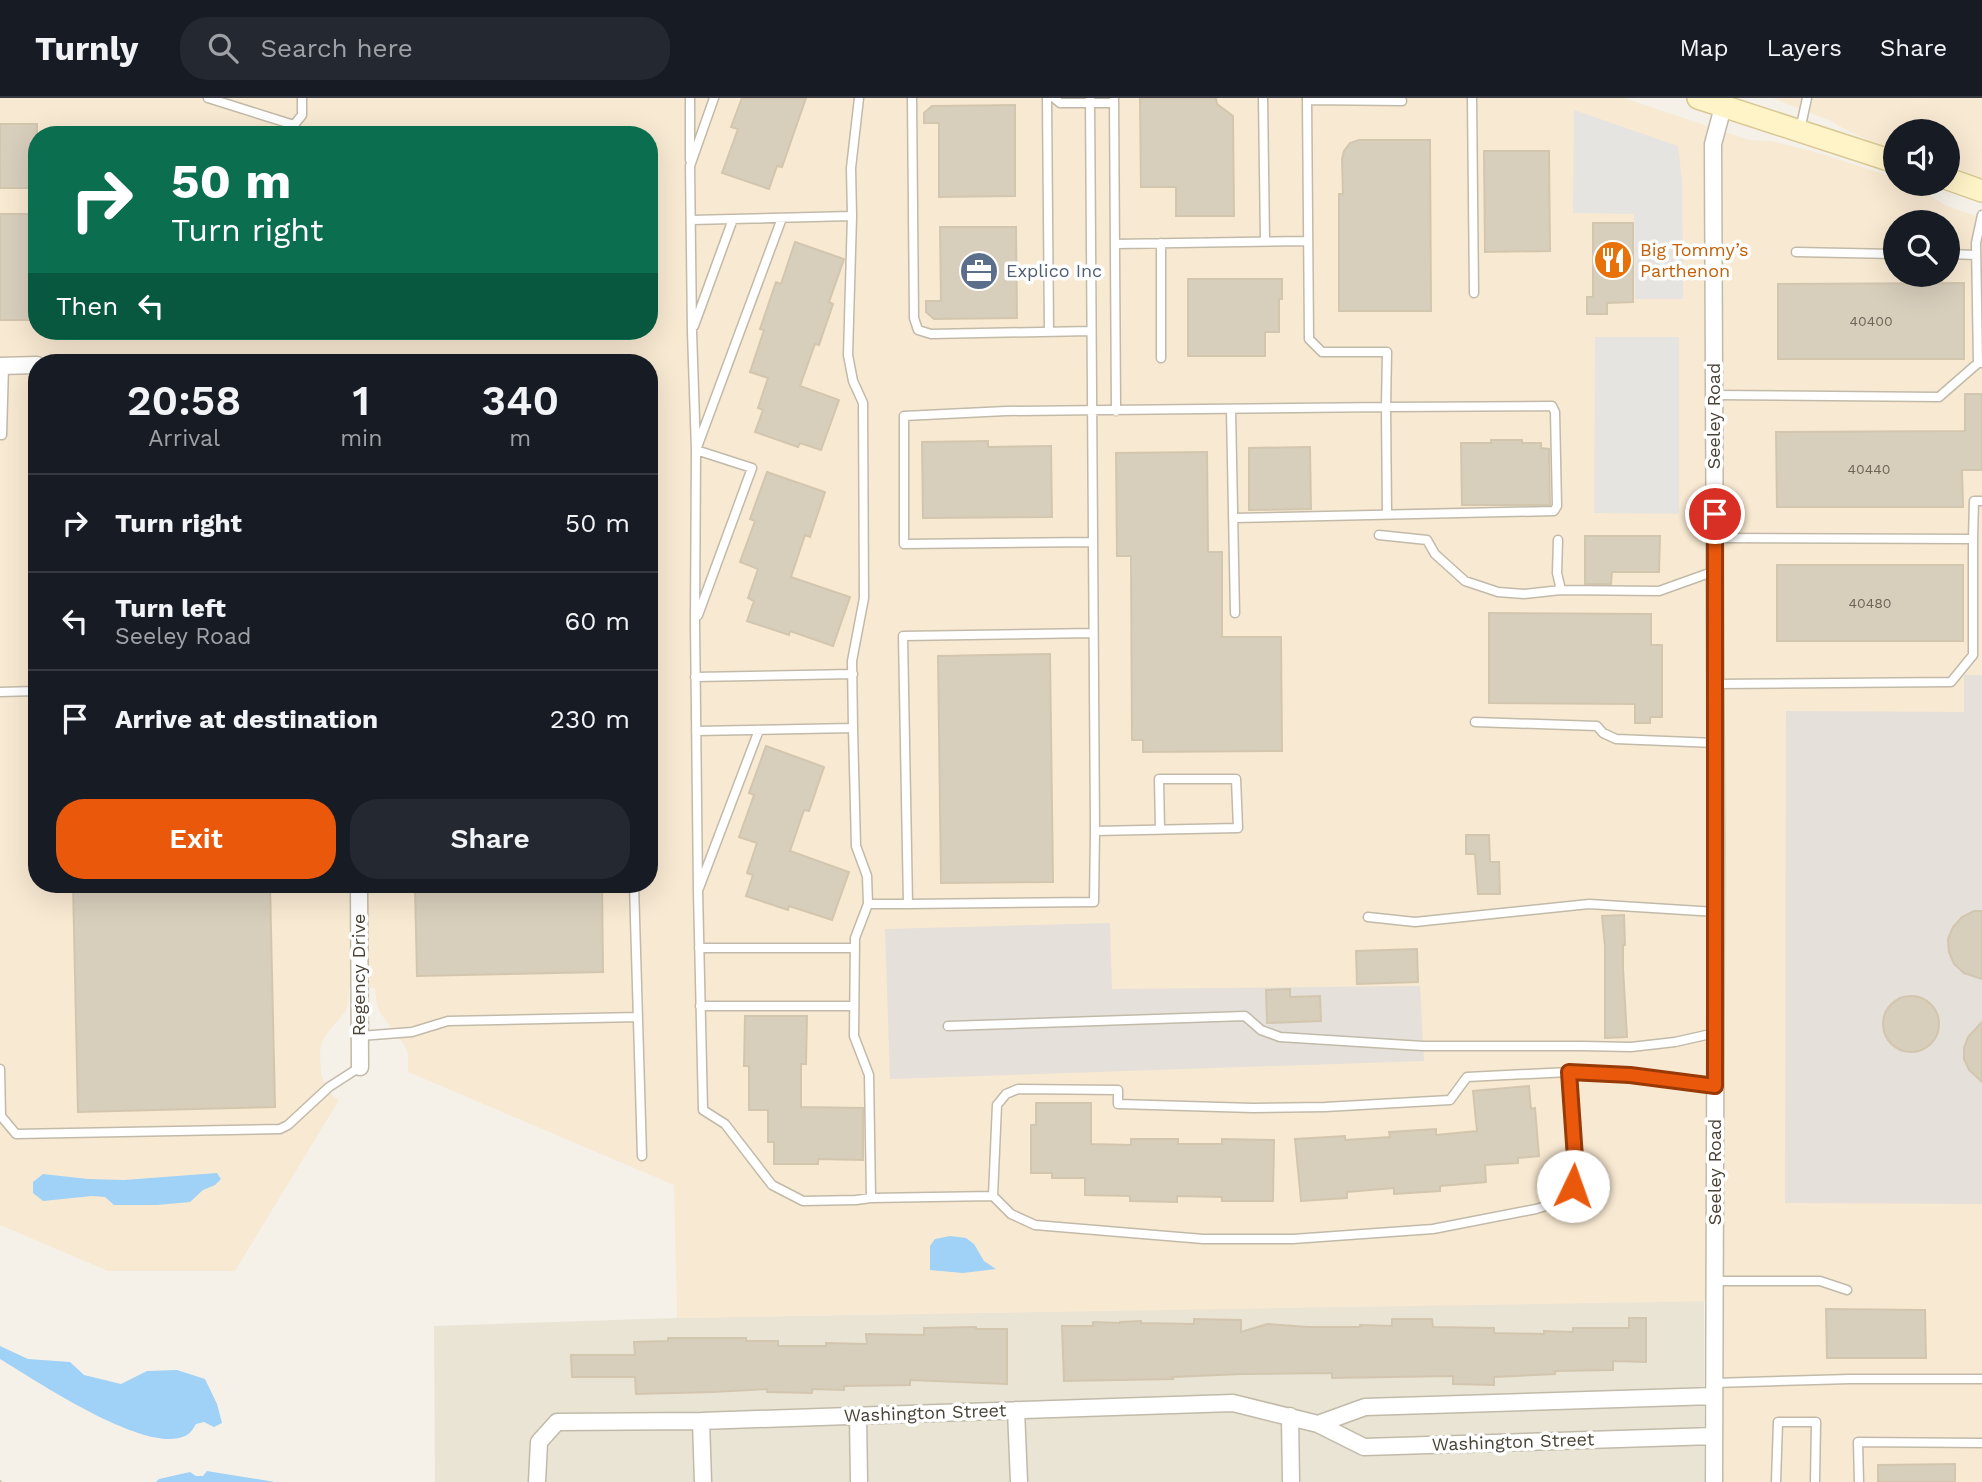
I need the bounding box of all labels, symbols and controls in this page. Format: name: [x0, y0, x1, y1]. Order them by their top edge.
search box: [180, 17, 670, 80]
text: Turnly: [35, 29, 138, 68]
icon: search: [204, 29, 242, 67]
text: Search here: [260, 33, 413, 63]
text: Map: [1680, 34, 1728, 62]
text: Layers: [1766, 34, 1842, 62]
text: Share: [1880, 34, 1947, 62]
map controls: [1883, 119, 1960, 287]
button: sound: [1883, 119, 1960, 196]
text: 50 m: [171, 152, 291, 210]
icon: right: [56, 154, 147, 245]
button: search: [1883, 210, 1960, 287]
text: Turn right: [171, 211, 323, 249]
restaurant icon: Big Tommy’s Parthenon: [1592, 239, 1634, 281]
place label: Big Tommy’s Parthenon: [1640, 239, 1749, 281]
office icon: Explico Inc: [958, 250, 1000, 292]
place label: Explico Inc: [1006, 260, 1102, 281]
icon: left: [132, 287, 170, 325]
text: Then: [56, 291, 118, 321]
house number: 40400: [1849, 313, 1893, 329]
street label: Seeley Road: [1703, 363, 1724, 469]
text: 20:58: [127, 376, 241, 425]
text: 1: [353, 376, 370, 425]
text: 340: [481, 376, 559, 425]
text: Arrival: [148, 425, 220, 452]
text: min: [340, 425, 382, 452]
text: m: [509, 425, 531, 452]
house number: 40440: [1847, 461, 1891, 477]
pin: [1685, 484, 1745, 544]
icon: arrive: [1696, 495, 1734, 533]
icon: right: [56, 504, 94, 542]
text: Turn right: [115, 508, 242, 538]
text: 50 m: [565, 508, 630, 538]
text: Turn left: [115, 593, 226, 623]
house number: 40480: [1848, 595, 1892, 611]
icon: left: [56, 602, 94, 640]
text: 60 m: [564, 606, 630, 636]
text: Seeley Road: [115, 623, 251, 650]
icon: arrive: [56, 700, 94, 738]
text: Arrive at destination: [115, 704, 378, 734]
text: 230 m: [550, 704, 630, 734]
button: Exit: [56, 799, 336, 879]
button: Share: [350, 799, 630, 879]
street label: Regency Drive: [348, 914, 369, 1036]
street label: Seeley Road: [1704, 1119, 1725, 1225]
position arrow: [1536, 1149, 1610, 1223]
street label: Washington Street: [843, 1399, 1007, 1426]
street label: Washington Street: [1431, 1428, 1595, 1455]

